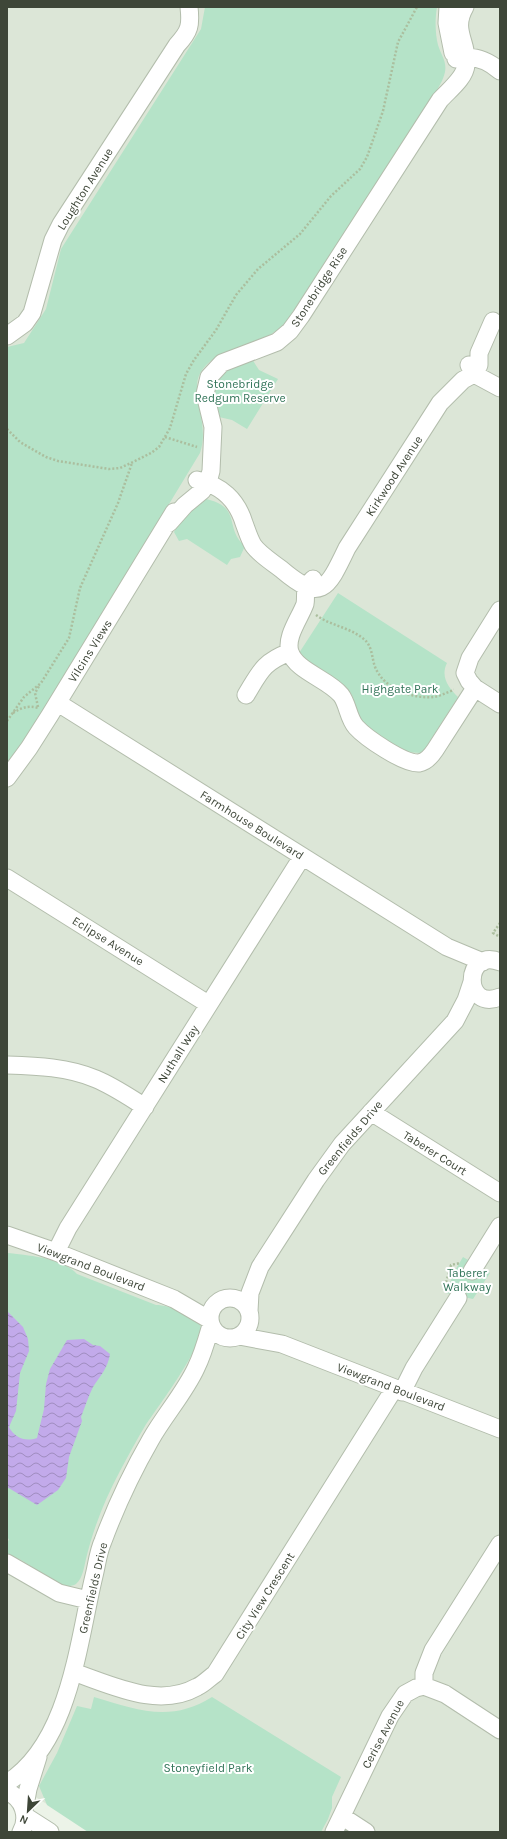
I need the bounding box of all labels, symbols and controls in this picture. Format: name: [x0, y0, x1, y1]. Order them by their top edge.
street label: Loughton Avenue: [54, 145, 116, 233]
street label: Stonebridge Rise: [288, 244, 350, 330]
park label: Stonebridge Redgum Reserve: [194, 377, 286, 405]
street label: Kirkwood Avenue: [363, 433, 425, 519]
street label: Vilcins Views: [65, 617, 115, 685]
park label: Highgate Park: [362, 682, 439, 696]
street label: Farmhouse Boulevard: [198, 787, 306, 863]
street label: Eclipse Avenue: [70, 913, 146, 969]
street label: Nuthall Way: [155, 1022, 202, 1086]
street label: Greenfields Drive: [315, 1098, 385, 1178]
street label: Taberer Court: [401, 1128, 470, 1178]
street label: Viewgrand Boulevard: [35, 1240, 147, 1294]
park label: Taberer Walkway: [443, 1266, 491, 1294]
street label: Viewgrand Boulevard: [335, 1360, 447, 1414]
street label: Greenfields Drive: [76, 1541, 110, 1635]
street label: City View Crescent: [233, 1549, 298, 1642]
street label: Cerise Avenue: [359, 1697, 407, 1771]
park label: Stoneyfield Park: [164, 1761, 253, 1775]
north arrow: [8, 1791, 48, 1831]
text: N: [18, 1812, 30, 1827]

